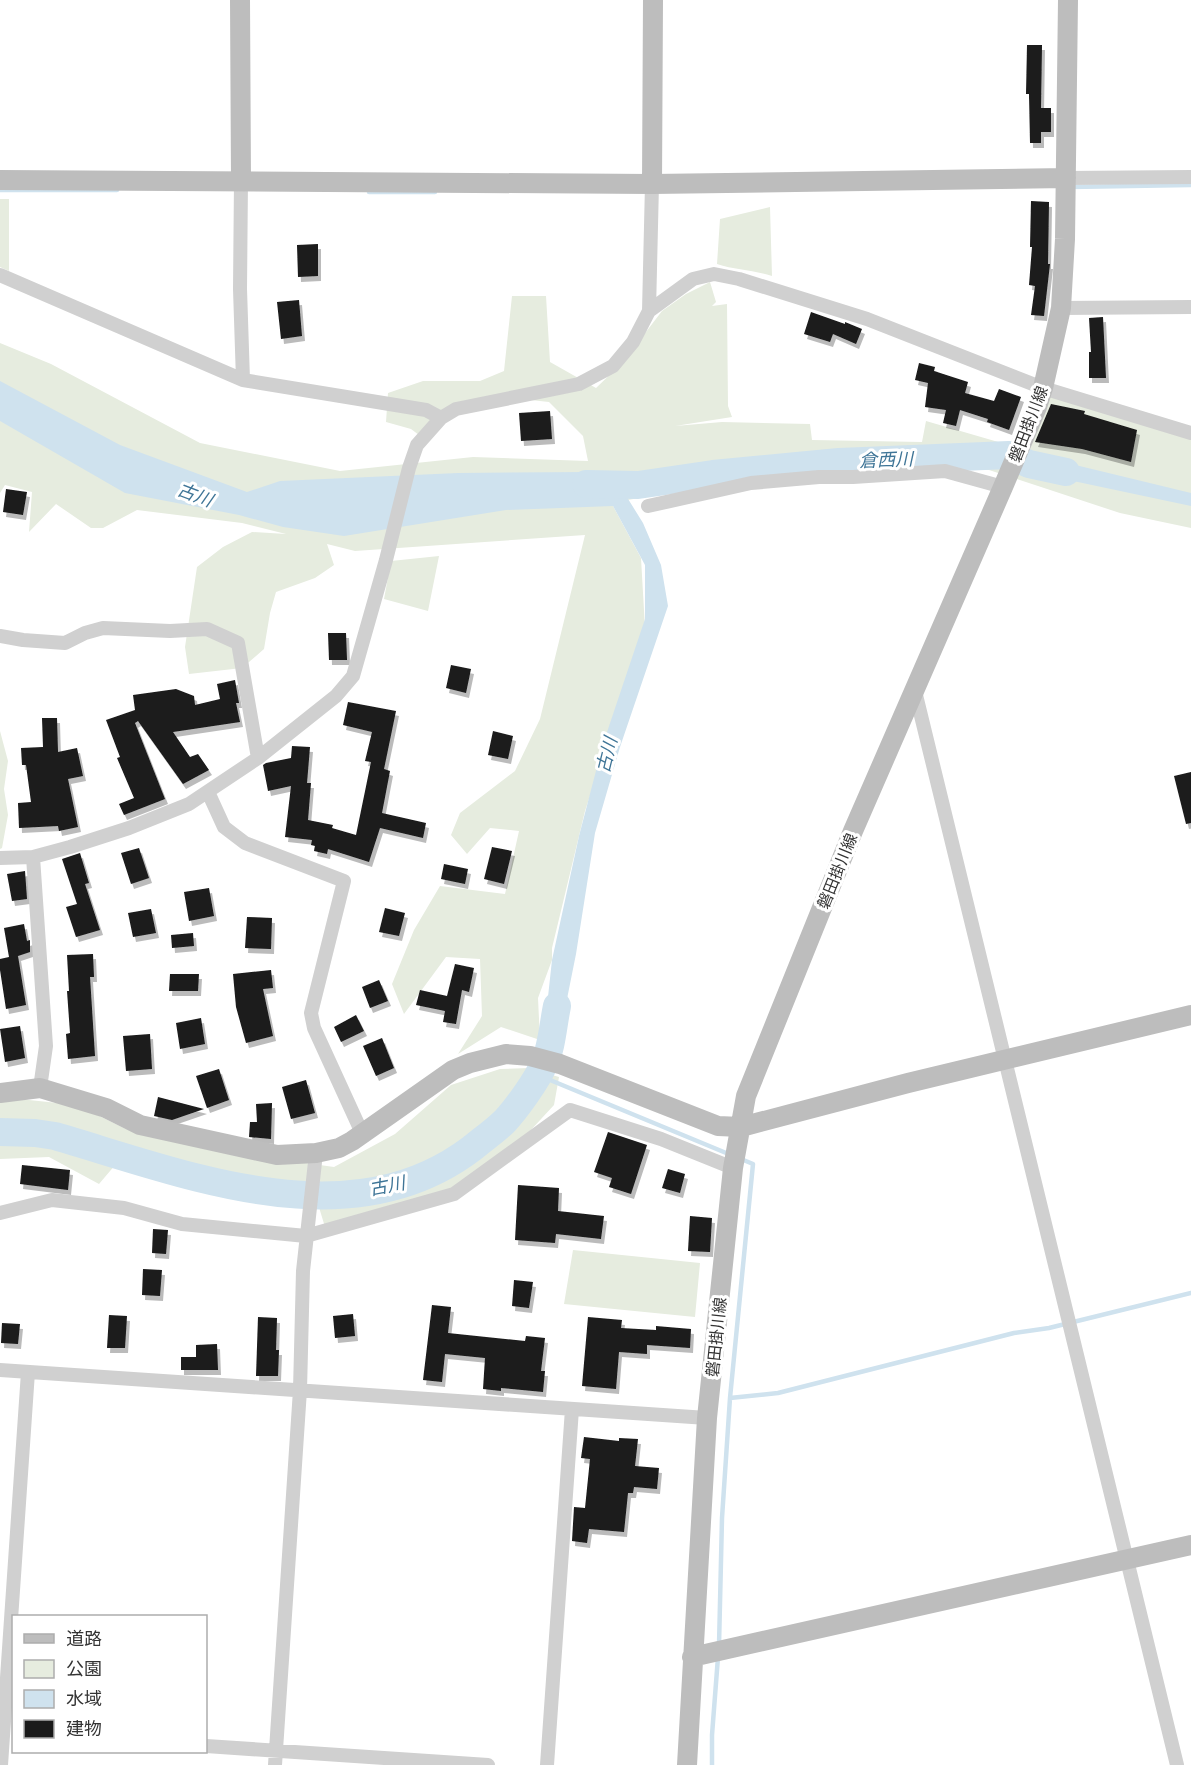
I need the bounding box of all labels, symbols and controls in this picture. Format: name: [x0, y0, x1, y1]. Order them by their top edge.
street label: 磐田掛川線: [1005, 383, 1053, 465]
water label: 倉西川: [859, 448, 915, 472]
water label: 古川: [174, 478, 218, 512]
water label: 古川: [592, 733, 623, 775]
street label: 磐田掛川線: [814, 831, 862, 912]
water label: 古川: [367, 1171, 409, 1200]
street label: 磐田掛川線: [703, 1296, 731, 1378]
legend: [12, 1615, 207, 1753]
text: 道路: [66, 1628, 102, 1650]
text: 公園: [66, 1658, 102, 1680]
text: 水域: [66, 1688, 102, 1710]
text: 建物: [66, 1718, 102, 1740]

